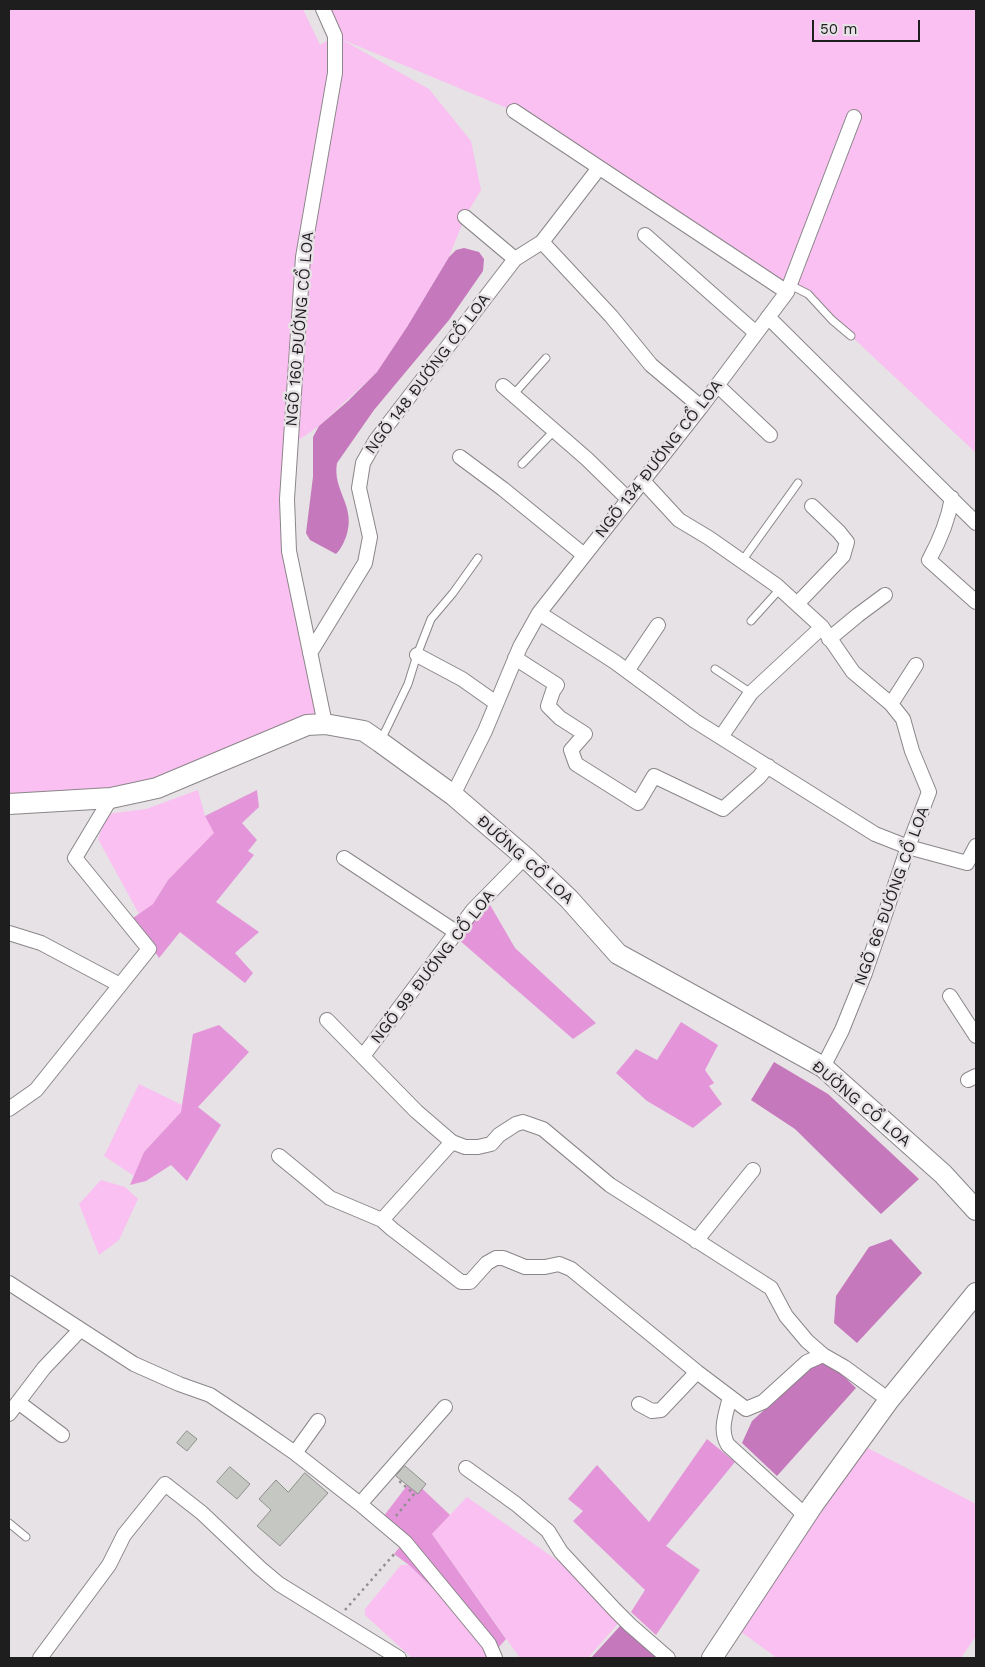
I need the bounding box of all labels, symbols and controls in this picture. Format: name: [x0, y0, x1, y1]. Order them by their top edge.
scale bar: [815, 10, 922, 42]
text: 50 m: [820, 20, 857, 38]
street label: NGÕ 160 ĐƯỜNG CỔ LOA: [282, 231, 318, 427]
street label: NGÕ 148 ĐƯỜNG CỔ LOA: [361, 290, 495, 458]
street label: NGÕ 134 ĐƯỜNG CỔ LOA: [591, 376, 727, 542]
street label: NGÕ 66 ĐƯỜNG CỔ LOA: [851, 804, 933, 988]
street label: ĐƯỜNG CỔ LOA: [473, 811, 577, 909]
street label: NGÕ 99 ĐƯỜNG CỔ LOA: [367, 886, 499, 1048]
street label: ĐƯỜNG CỔ LOA: [807, 1057, 915, 1151]

